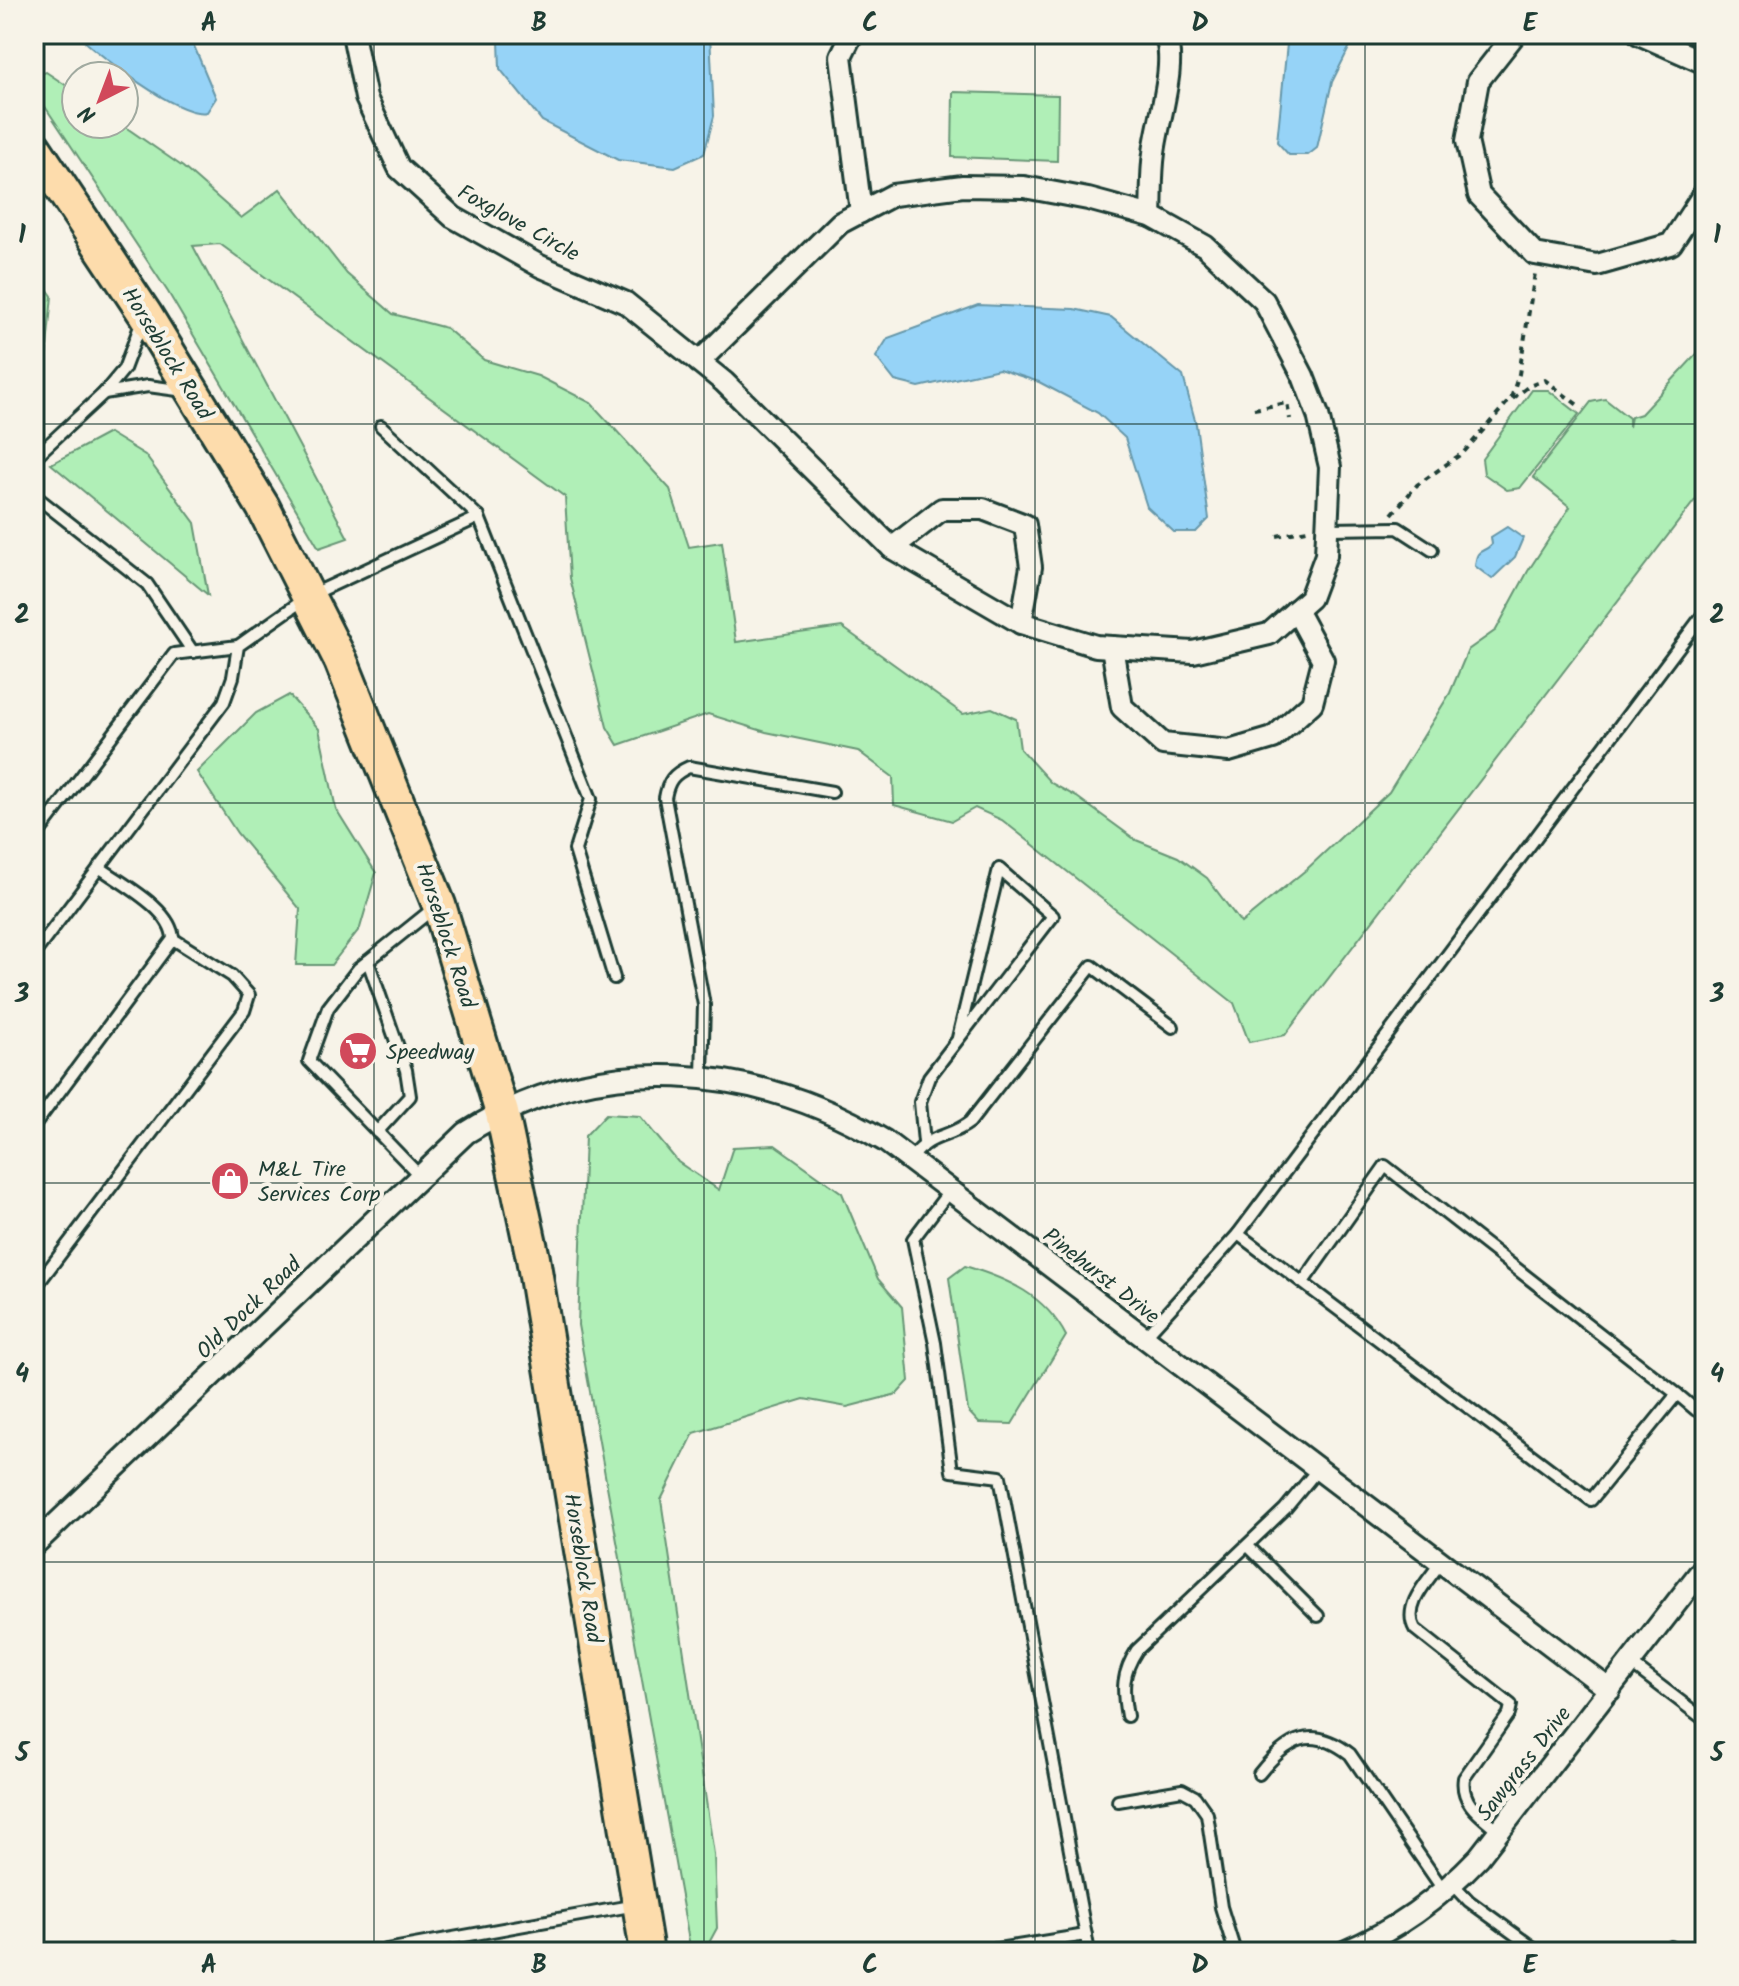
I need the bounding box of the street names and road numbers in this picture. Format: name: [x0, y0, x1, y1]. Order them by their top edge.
street label: Foxglove Circle: [450, 176, 586, 272]
street label: Horseblock Road: [111, 281, 221, 429]
street label: Horseblock Road: [405, 858, 485, 1014]
street label: Pinehurst Drive: [1034, 1220, 1167, 1334]
street label: Old Dock Road: [189, 1248, 311, 1369]
street label: Horseblock Road: [552, 1491, 611, 1647]
street label: Sawgrass Drive: [1469, 1699, 1581, 1830]

